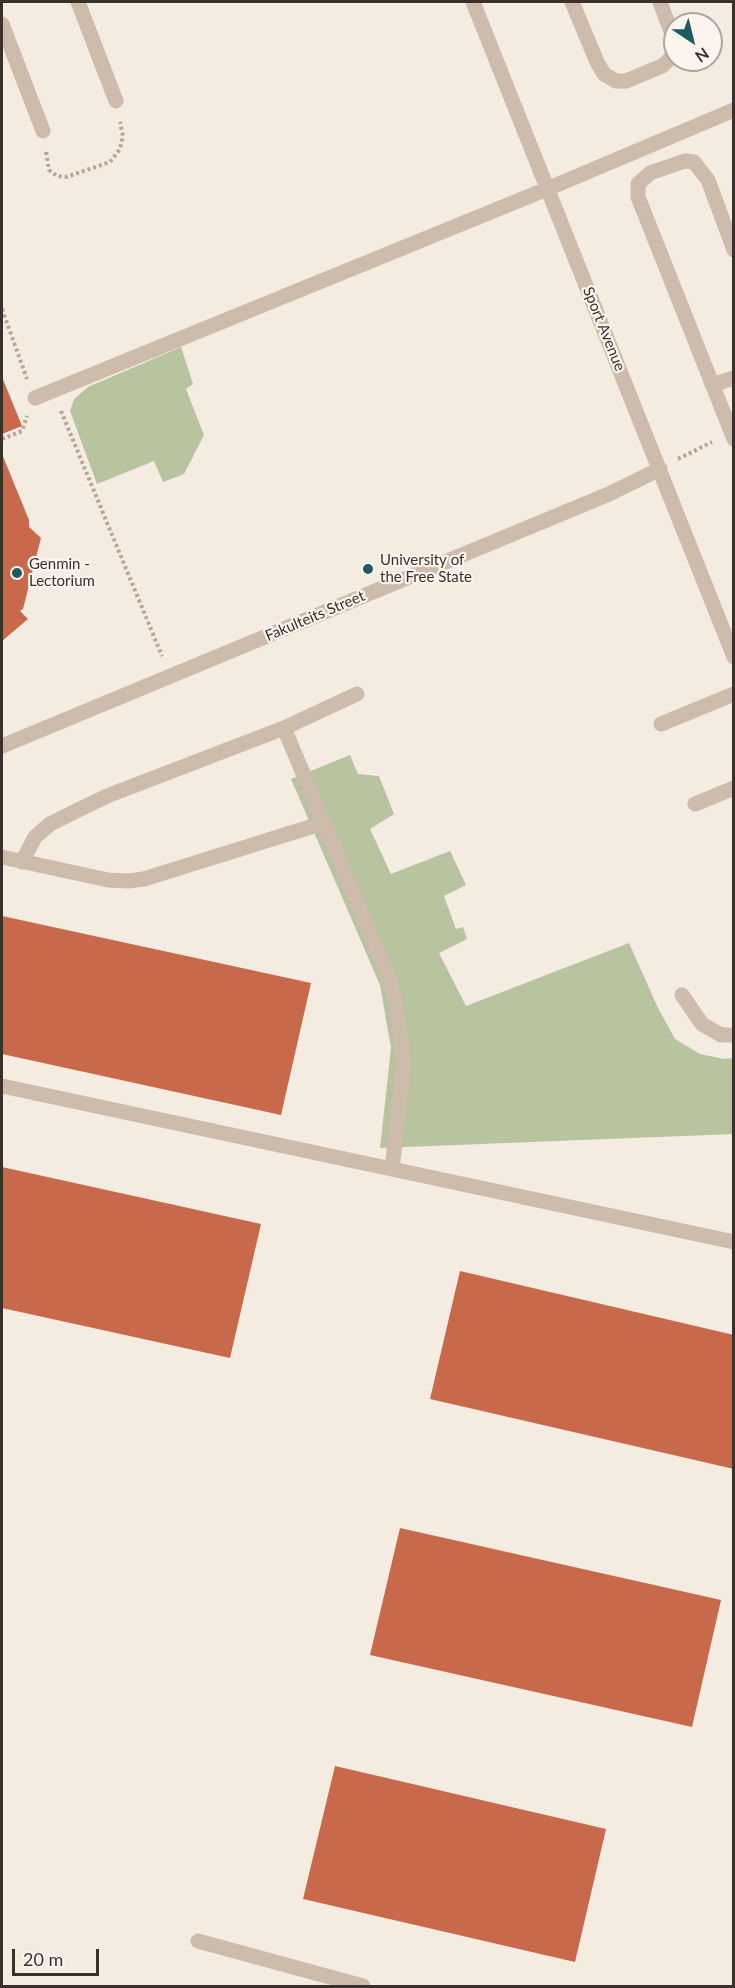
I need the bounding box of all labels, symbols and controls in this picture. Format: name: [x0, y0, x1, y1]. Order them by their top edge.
north arrow: [663, 12, 723, 72]
text: N: [692, 44, 713, 67]
street label: Sport Avenue: [579, 284, 629, 374]
place label: University of the Free State: [380, 551, 472, 586]
place label: Genmin - Lectorium: [29, 555, 95, 590]
marker: University of the Free State: [361, 562, 375, 576]
marker: Genmin - Lectorium: [10, 566, 24, 580]
street label: Fakulteits Street: [262, 587, 368, 645]
scale bar: [15, 1937, 102, 1975]
text: 20 m: [23, 1948, 63, 1970]

